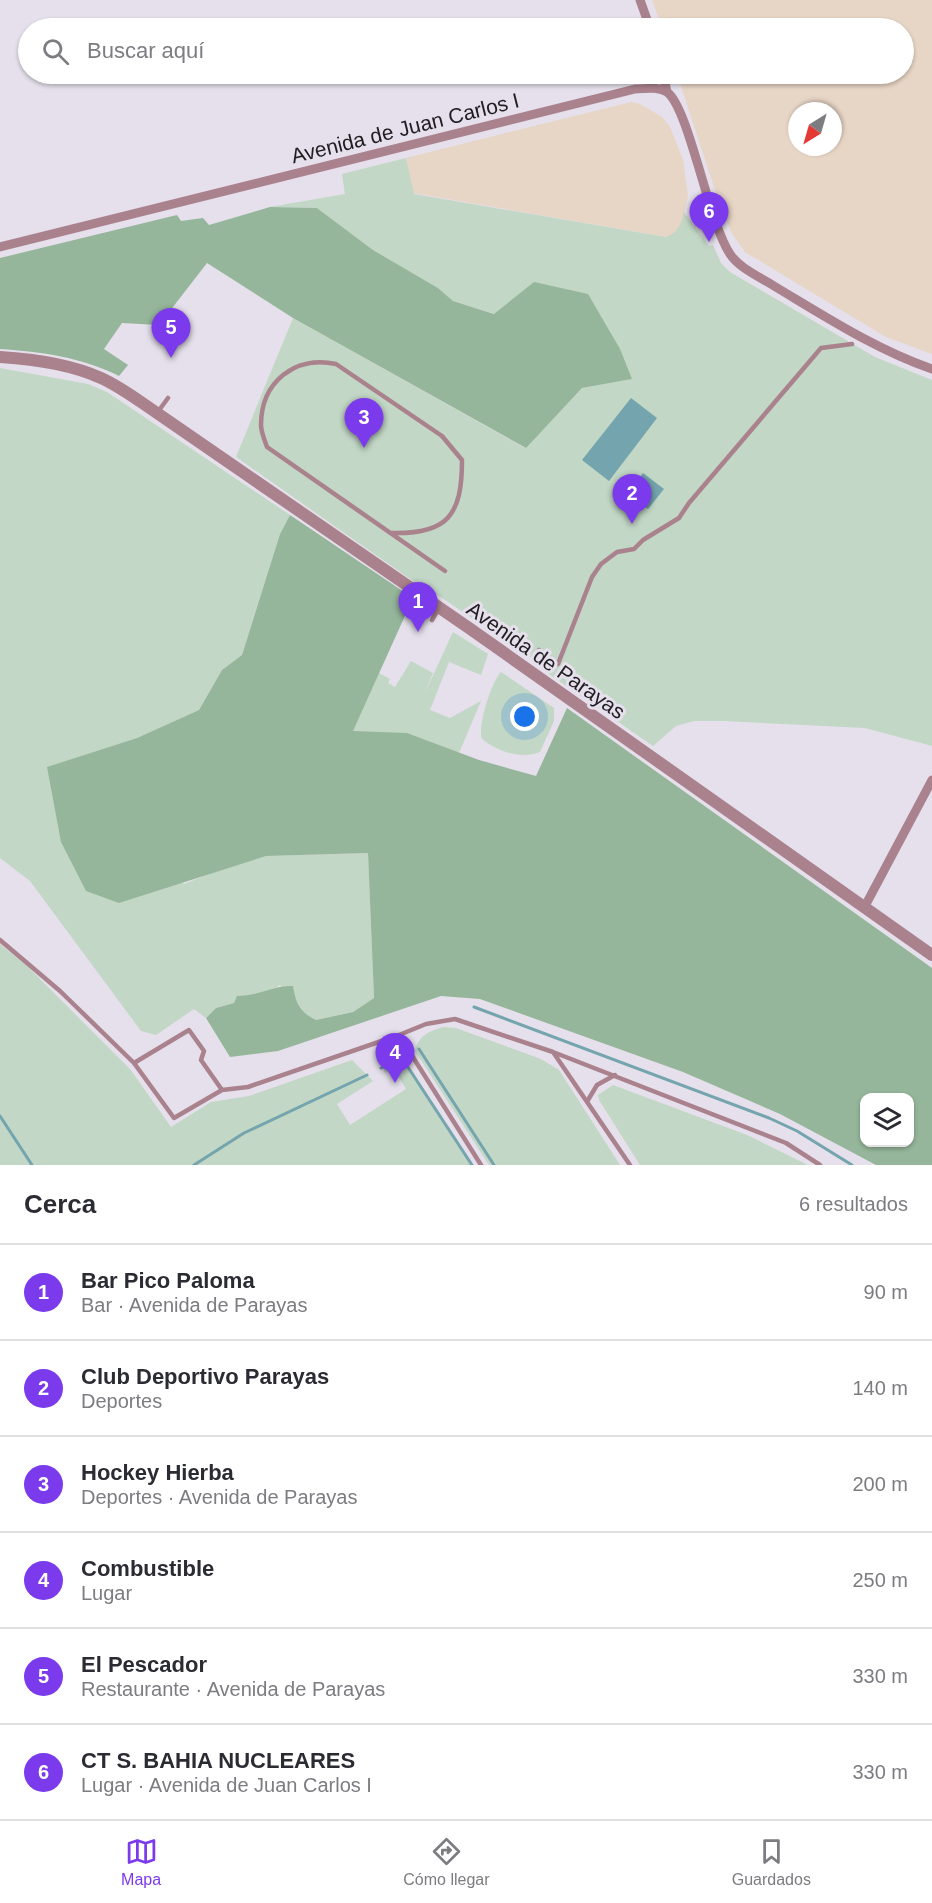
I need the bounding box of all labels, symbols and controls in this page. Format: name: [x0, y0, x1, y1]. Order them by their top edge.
search box: [18, 18, 914, 84]
icon: search: [39, 35, 72, 68]
text: Buscar aquí: [87, 38, 204, 63]
street label: Avenida de Juan Carlos I: [289, 89, 521, 167]
north arrow: [788, 102, 842, 156]
pin: 6: [690, 192, 728, 242]
pin: 5: [152, 308, 190, 358]
pin: 3: [344, 398, 384, 448]
pin: 2: [612, 474, 652, 524]
pin: 1: [398, 582, 438, 632]
street label: Avenida de Parayas: [463, 597, 629, 723]
your location: [510, 702, 539, 731]
pin: 4: [376, 1034, 414, 1083]
map controls: [860, 1093, 914, 1147]
button: layers: [860, 1093, 914, 1147]
text: Cerca: [24, 1189, 96, 1219]
text: 6 resultados: [799, 1193, 908, 1215]
text: Bar Pico Paloma: [81, 1268, 255, 1293]
text: 1: [38, 1281, 49, 1303]
text: 90 m: [864, 1281, 908, 1303]
text: Bar · Avenida de Parayas: [81, 1294, 307, 1316]
text: Club Deportivo Parayas: [81, 1364, 329, 1389]
text: 2: [38, 1377, 49, 1399]
text: 140 m: [852, 1377, 908, 1399]
text: Deportes: [81, 1390, 162, 1412]
text: Hockey Hierba: [81, 1460, 234, 1485]
text: 3: [38, 1473, 49, 1495]
text: 200 m: [852, 1473, 908, 1495]
text: Deportes · Avenida de Parayas: [81, 1486, 357, 1508]
text: Combustible: [81, 1556, 214, 1581]
text: 4: [38, 1569, 49, 1591]
text: 250 m: [852, 1569, 908, 1591]
text: Lugar: [81, 1582, 132, 1604]
text: El Pescador: [81, 1652, 207, 1677]
text: 5: [38, 1665, 49, 1687]
text: 330 m: [852, 1665, 908, 1687]
text: Restaurante · Avenida de Parayas: [81, 1678, 385, 1700]
text: CT S. BAHIA NUCLEARES: [81, 1748, 355, 1773]
text: 6: [38, 1761, 49, 1783]
text: 330 m: [852, 1761, 908, 1783]
text: Lugar · Avenida de Juan Carlos I: [81, 1774, 372, 1796]
tab: Mapa: [121, 1835, 161, 1889]
tab: Cómo llegar: [403, 1835, 490, 1889]
tab: Guardados: [732, 1835, 811, 1889]

